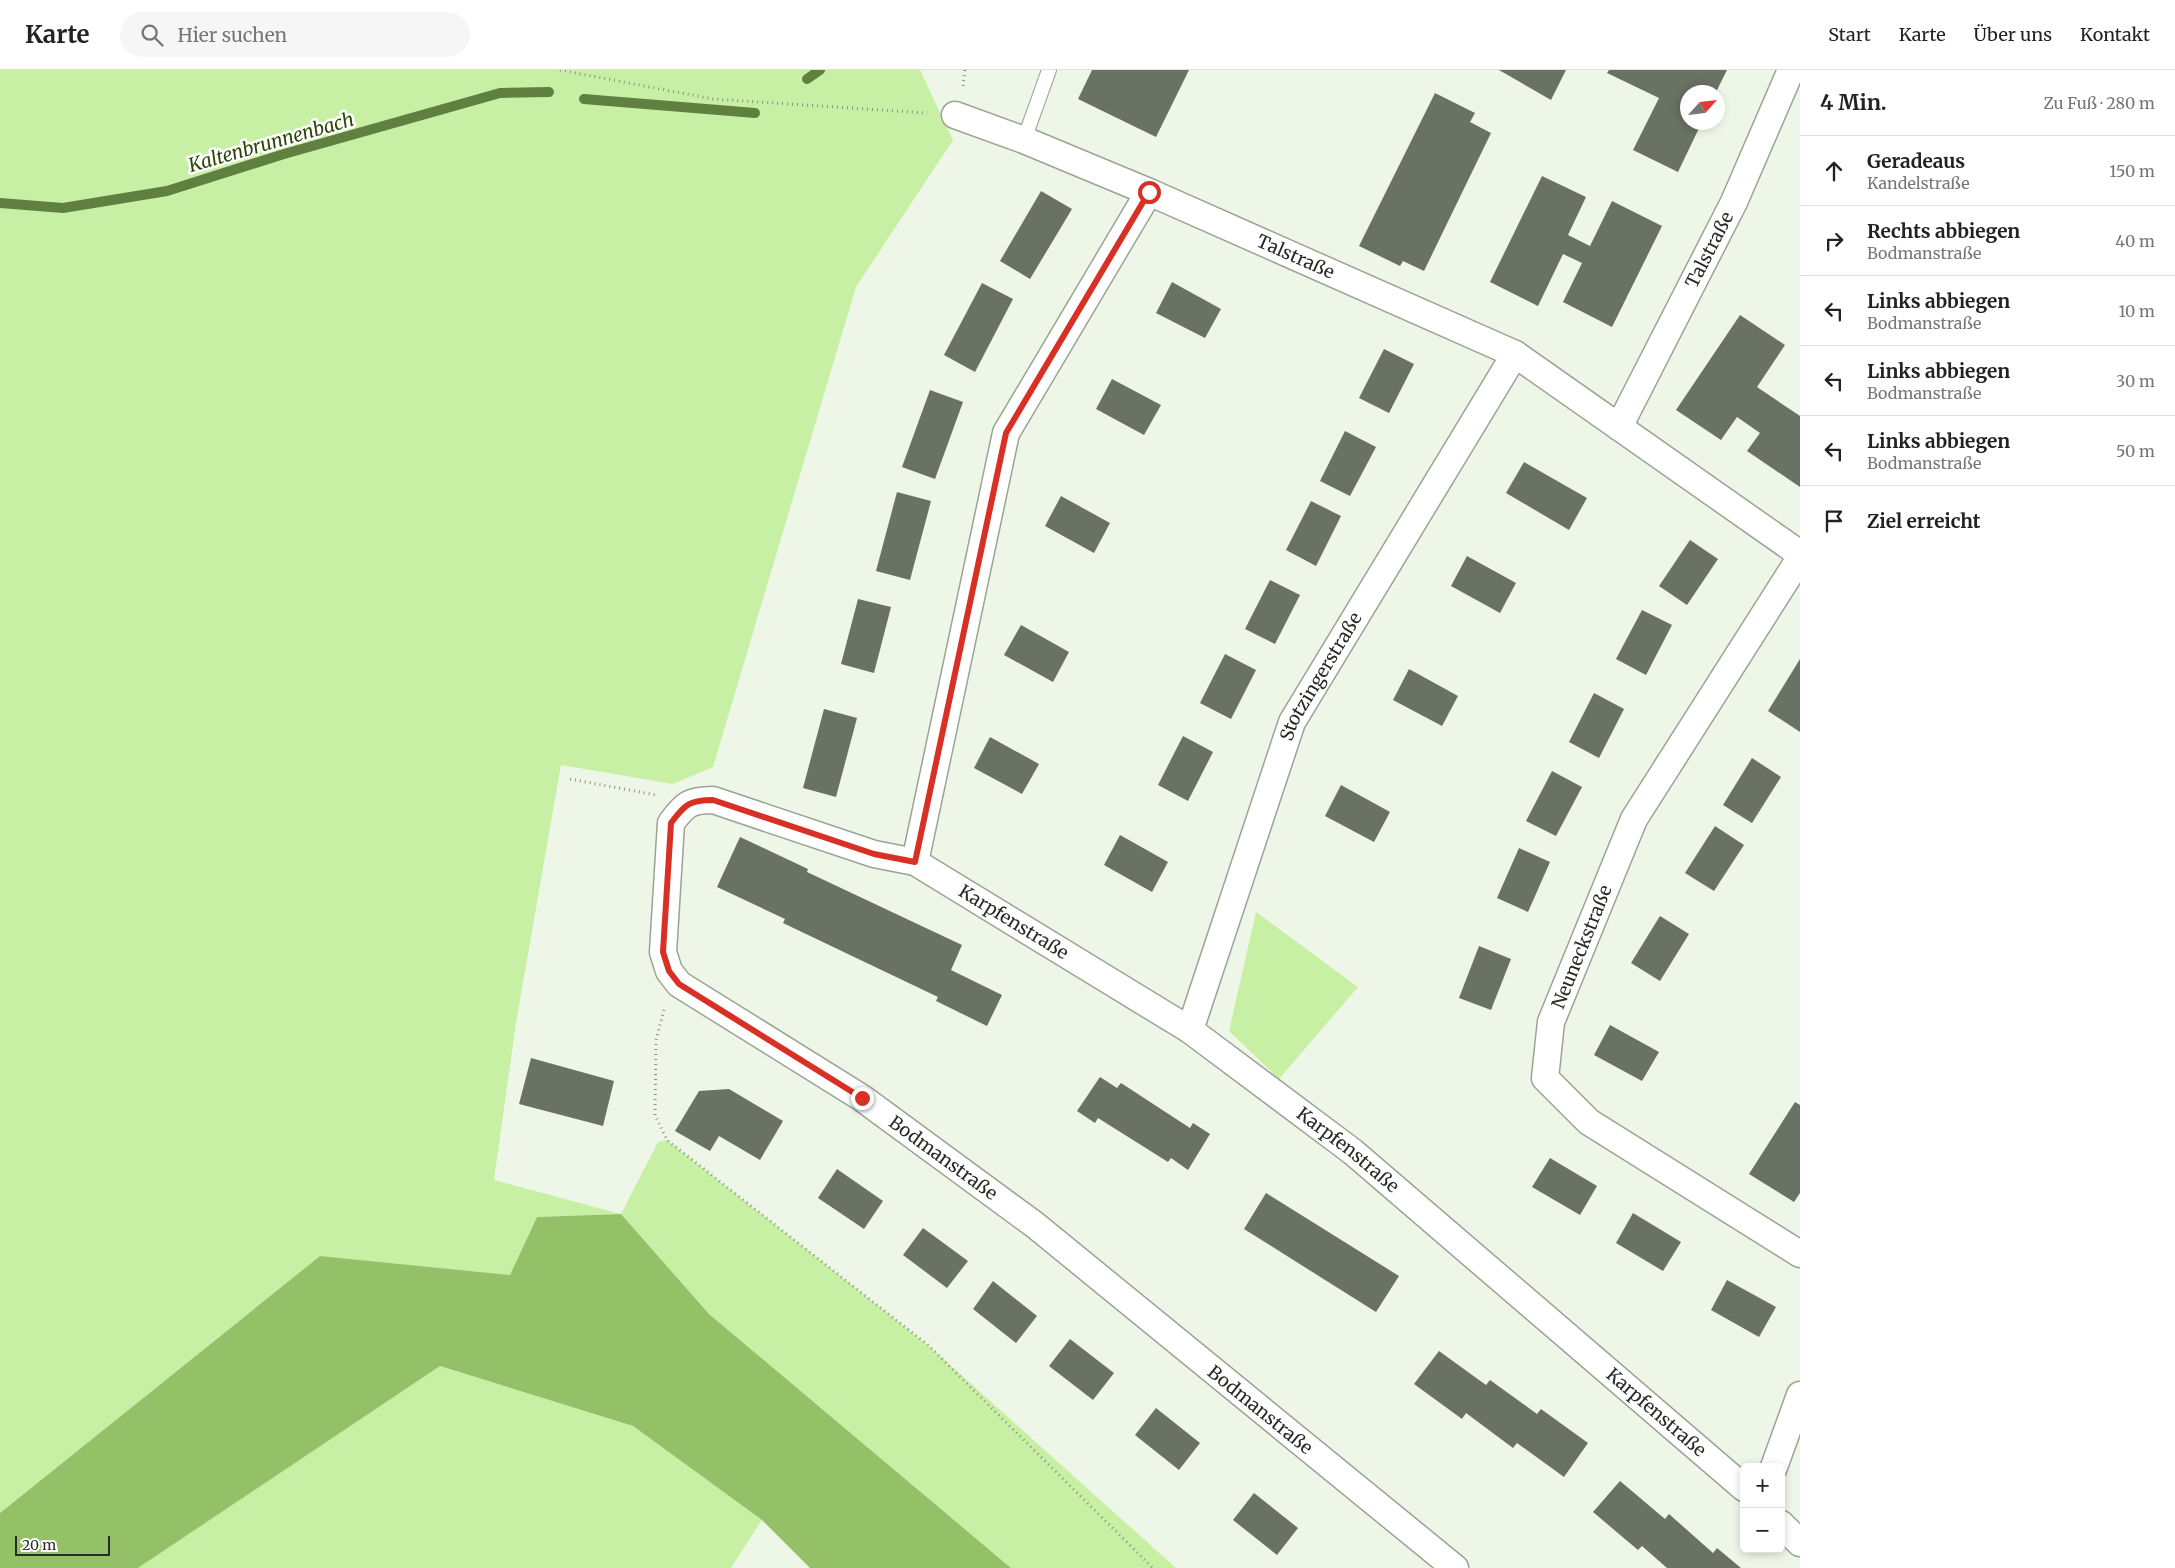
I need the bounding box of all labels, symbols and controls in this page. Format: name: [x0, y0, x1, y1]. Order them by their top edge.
search box: [120, 12, 470, 57]
text: Karte: [25, 19, 90, 50]
icon: search: [138, 21, 166, 49]
text: Hier suchen: [178, 23, 287, 47]
text: Start: [1828, 23, 1871, 46]
text: Karte: [1899, 23, 1946, 46]
text: Über uns: [1974, 23, 2052, 46]
text: Kontakt: [2080, 23, 2150, 46]
north arrow: [1680, 85, 1725, 130]
text: 4 Min.: [1820, 89, 1887, 116]
text: Zu Fuß · 280 m: [2043, 93, 2155, 113]
water label: Kaltenbrunnenbach: [185, 107, 356, 177]
text: Geradeaus: [1867, 149, 1965, 173]
icon: ahead: [1820, 157, 1848, 185]
text: 150 m: [2109, 161, 2155, 181]
text: Kandelstraße: [1867, 173, 1969, 193]
route start: [1138, 181, 1161, 204]
street label: Talstraße: [1680, 208, 1738, 292]
text: Rechts abbiegen: [1867, 219, 2020, 243]
icon: right: [1820, 227, 1848, 255]
street label: Talstraße: [1253, 229, 1338, 284]
text: 40 m: [2115, 231, 2155, 251]
text: Bodmanstraße: [1867, 243, 1981, 263]
text: Links abbiegen: [1867, 289, 2010, 313]
icon: left: [1820, 297, 1848, 325]
text: 10 m: [2118, 301, 2155, 321]
text: Bodmanstraße: [1867, 313, 1981, 333]
text: Links abbiegen: [1867, 359, 2010, 383]
icon: left: [1820, 367, 1848, 395]
text: 30 m: [2116, 371, 2155, 391]
text: Bodmanstraße: [1867, 383, 1981, 403]
text: Links abbiegen: [1867, 429, 2010, 453]
icon: left: [1820, 437, 1848, 465]
text: 50 m: [2116, 441, 2155, 461]
text: Bodmanstraße: [1867, 453, 1981, 473]
icon: arrive: [1820, 507, 1848, 535]
text: Ziel erreicht: [1867, 509, 1980, 533]
street label: Stotzingerstraße: [1275, 608, 1367, 743]
street label: Karpfenstraße: [955, 879, 1073, 964]
street label: Neuneckstraße: [1546, 882, 1617, 1012]
route end: [851, 1087, 874, 1110]
street label: Karpfenstraße: [1292, 1102, 1404, 1197]
street label: Bodmanstraße: [884, 1110, 1002, 1205]
street label: Bodmanstraße: [1203, 1360, 1318, 1459]
street label: Karpfenstraße: [1602, 1363, 1711, 1461]
map controls: [1740, 1463, 1785, 1553]
button: +: [1740, 1463, 1785, 1508]
button: −: [1740, 1508, 1785, 1553]
scale bar: [15, 1533, 110, 1556]
text: 20 m: [22, 1536, 56, 1554]

